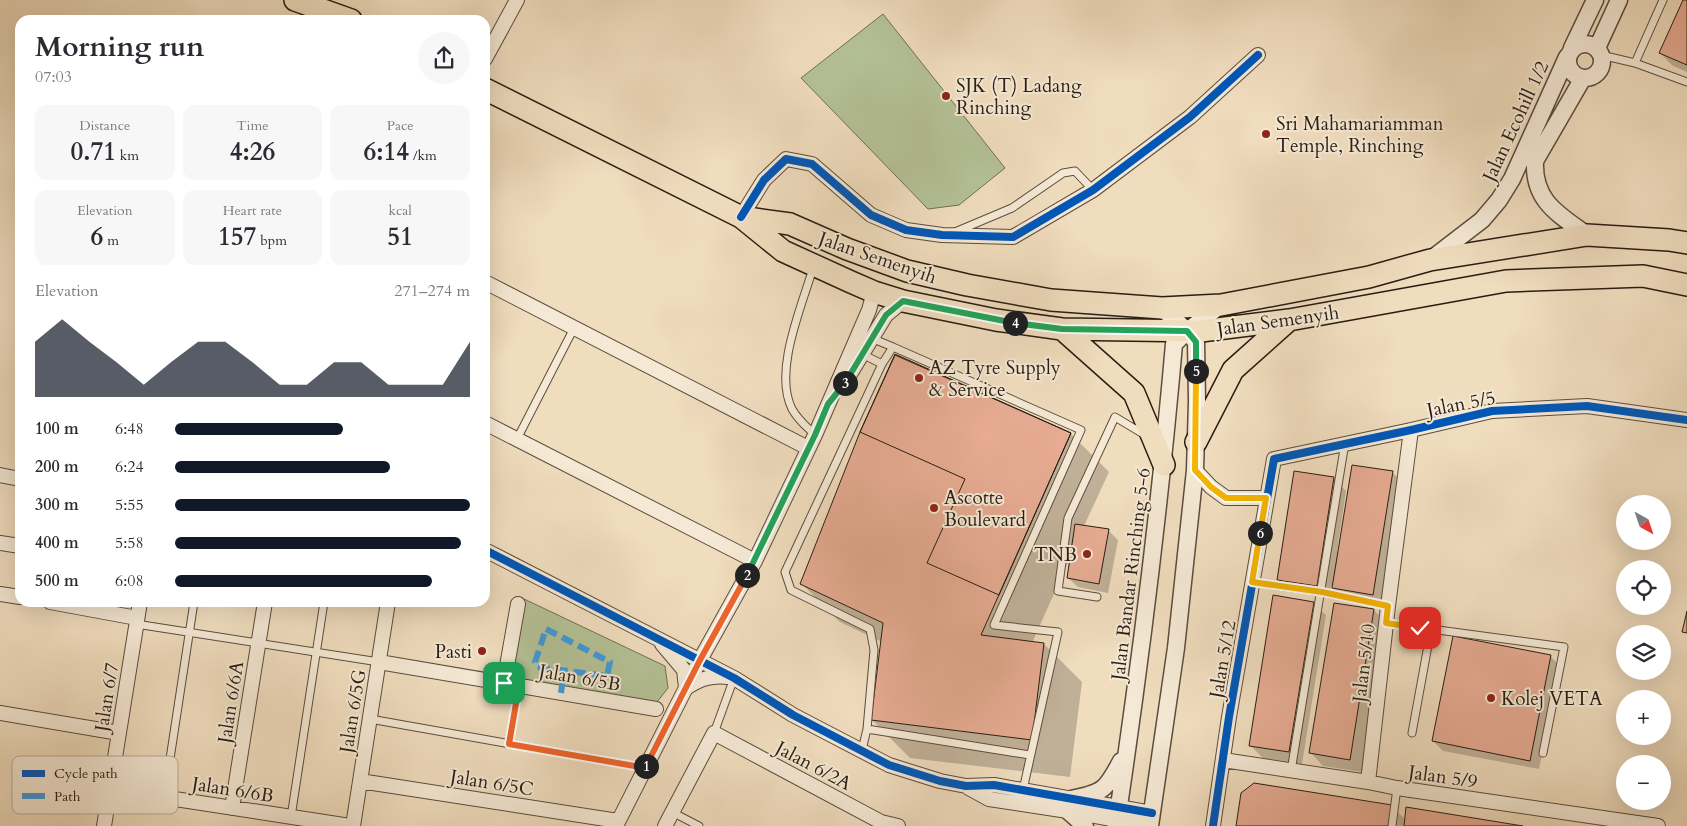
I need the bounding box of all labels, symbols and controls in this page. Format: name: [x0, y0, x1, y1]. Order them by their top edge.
text: Morning run: [35, 28, 204, 66]
button: share: [418, 32, 470, 84]
street label: Jalan Ecohill 1/2: [1475, 57, 1555, 189]
text: 07:03: [35, 66, 72, 88]
place label: SJK (T) Ladang Rinching: [956, 73, 1082, 121]
marker: SJK (T) Ladang Rinching: [940, 90, 952, 102]
place label: Sri Mahamariamman Temple, Rinching: [1276, 111, 1444, 159]
text: Distance: [79, 116, 130, 135]
text: Time: [236, 116, 269, 135]
text: Pace: [387, 116, 414, 135]
marker: Sri Mahamariamman Temple, Rinching: [1260, 128, 1272, 140]
text: 0.71: [70, 135, 116, 169]
text: 4:26: [230, 135, 275, 169]
text: 6:14: [364, 135, 409, 169]
text: km: [116, 146, 139, 165]
text: /km: [409, 146, 437, 165]
text: Elevation: [77, 201, 133, 220]
text: Heart rate: [223, 201, 282, 220]
text: kcal: [388, 201, 412, 220]
text: 6: [91, 220, 103, 254]
text: 157: [218, 220, 256, 254]
text: 51: [387, 220, 413, 254]
street label: Jalan Semenyih: [812, 225, 941, 290]
text: m: [103, 231, 119, 250]
text: bpm: [256, 231, 287, 250]
text: Elevation: [35, 280, 99, 302]
text: 271–274 m: [394, 280, 470, 302]
street label: Jalan Semenyih: [1212, 299, 1341, 343]
pin: 4: [1002, 310, 1028, 336]
text: 4: [1012, 314, 1019, 333]
place label: AZ Tyre Supply & Service: [929, 355, 1061, 403]
pin: 5: [1184, 358, 1208, 384]
text: 5: [1193, 362, 1200, 381]
pin: 3: [832, 370, 858, 396]
marker: AZ Tyre Supply & Service: [913, 372, 925, 384]
text: 3: [842, 374, 849, 393]
street label: Jalan 5/5: [1422, 385, 1498, 424]
text: 100 m: [35, 418, 79, 440]
text: 6:48: [115, 418, 144, 440]
text: 200 m: [35, 456, 79, 478]
text: 6:24: [115, 456, 144, 478]
street label: Jalan Bandar Rinching 5-6: [1105, 466, 1157, 685]
place label: Ascotte Boulevard: [944, 485, 1026, 533]
text: 300 m: [35, 494, 79, 516]
text: 5:55: [115, 494, 144, 516]
north arrow: [1616, 495, 1671, 550]
map controls: [1616, 495, 1671, 810]
marker: Ascotte Boulevard: [928, 502, 940, 514]
pin: 6: [1248, 520, 1272, 546]
text: 6: [1257, 524, 1264, 543]
text: 400 m: [35, 532, 79, 554]
text: 5:58: [115, 532, 144, 554]
place label: TNB: [1034, 542, 1077, 568]
marker: TNB: [1081, 548, 1093, 560]
button: locate: [1616, 560, 1671, 615]
pin: 2: [734, 562, 760, 588]
text: 2: [744, 566, 751, 585]
text: 500 m: [35, 570, 79, 592]
text: 6:08: [115, 570, 144, 592]
pin: [1399, 607, 1441, 649]
icon: check: [1406, 614, 1434, 642]
street label: Jalan 5/12: [1203, 618, 1243, 703]
street label: Jalan 5/10: [1346, 622, 1382, 707]
button: layers: [1616, 625, 1671, 680]
place label: Pasti: [435, 639, 472, 665]
marker: Pasti: [476, 645, 488, 657]
street label: Jalan 6/5B: [534, 658, 623, 698]
street label: Jalan 6/6A: [211, 659, 250, 748]
street label: Jalan 6/7: [88, 661, 125, 736]
pin: [483, 662, 525, 704]
street label: Jalan 6/5G: [333, 668, 372, 758]
icon: arrive: [490, 669, 518, 697]
place label: Kolej VETA: [1501, 686, 1603, 712]
button: +: [1616, 690, 1671, 745]
marker: Kolej VETA: [1485, 692, 1497, 704]
street label: Jalan 6/2A: [768, 734, 857, 797]
pin: 1: [634, 754, 658, 778]
button: −: [1616, 755, 1671, 810]
legend: [12, 756, 178, 814]
text: 1: [643, 757, 650, 776]
street label: Jalan 5/9: [1404, 759, 1479, 795]
street label: Jalan 6/5C: [445, 763, 535, 802]
text: Cycle path: [54, 764, 118, 783]
street label: Jalan 6/6B: [187, 770, 275, 809]
text: Path: [54, 787, 81, 806]

